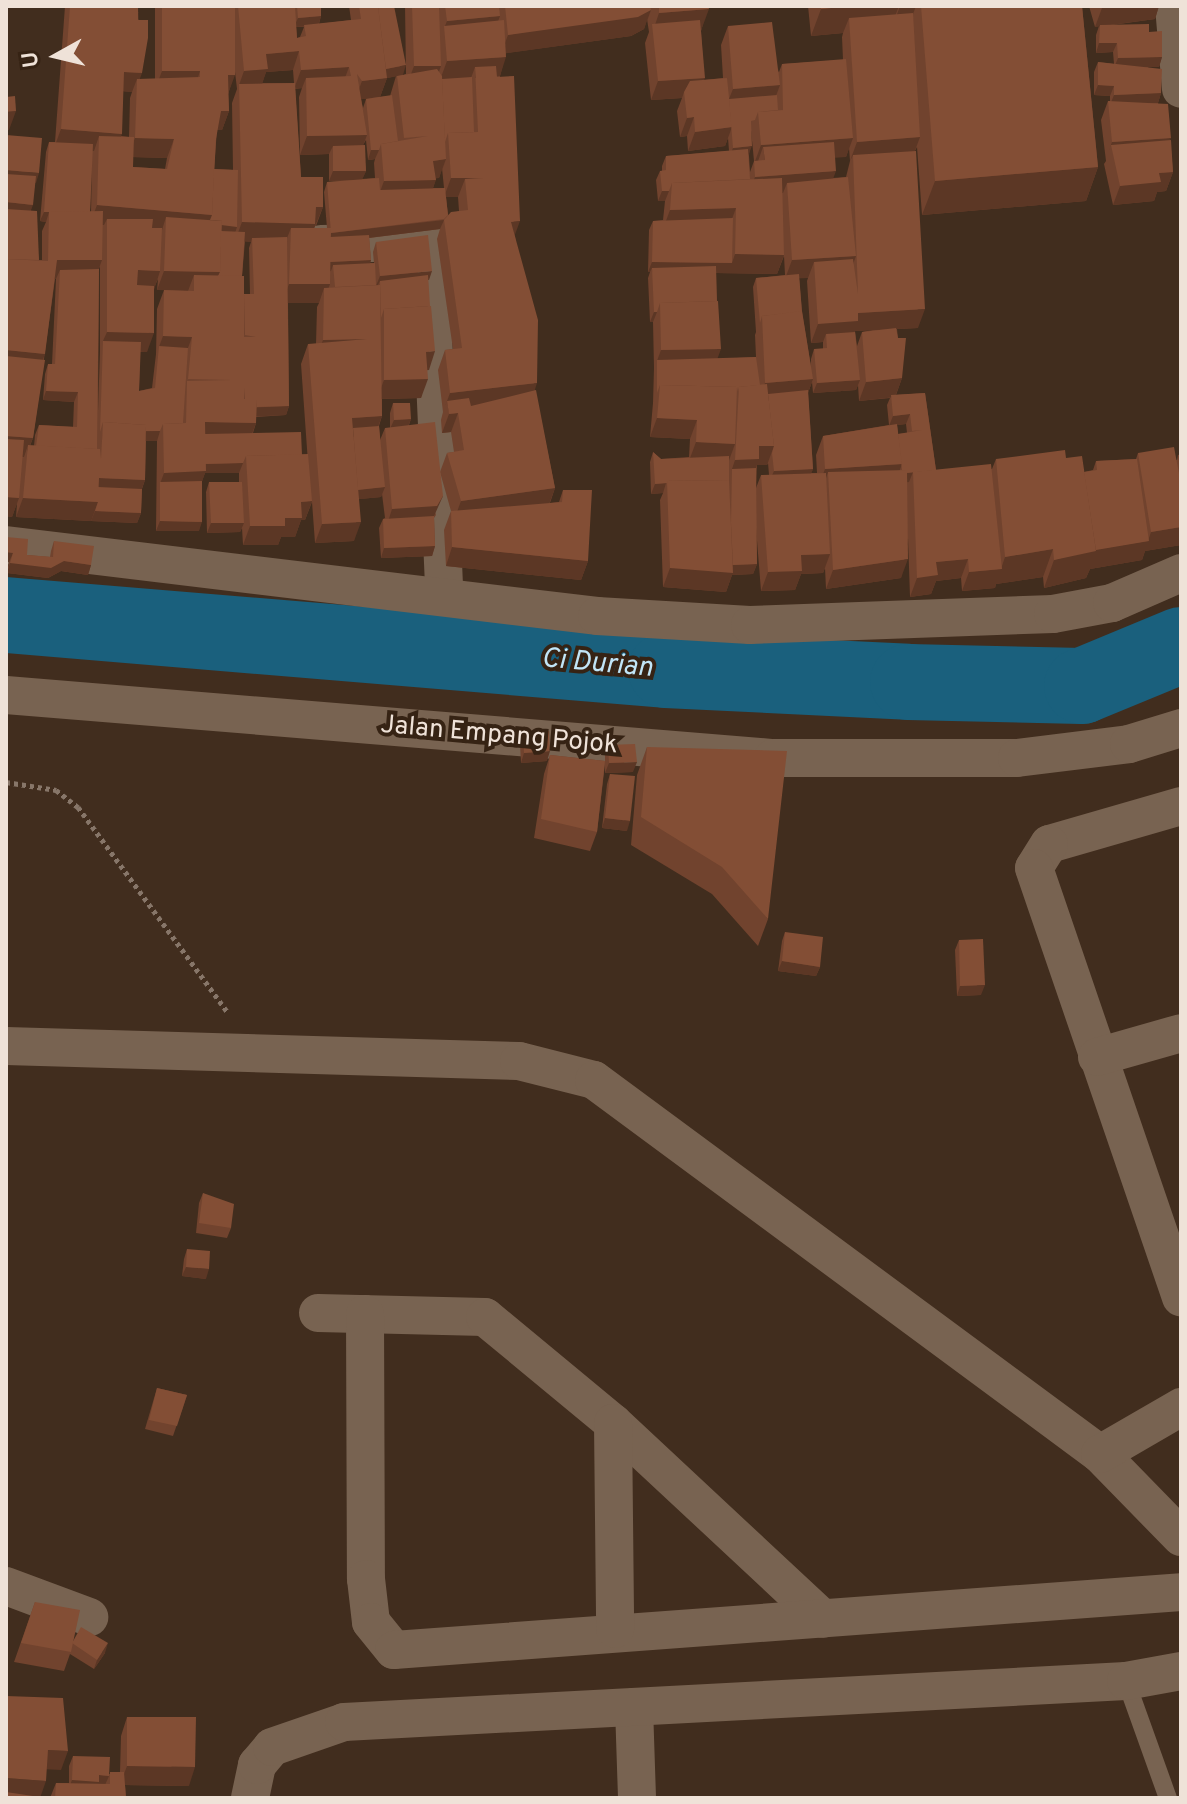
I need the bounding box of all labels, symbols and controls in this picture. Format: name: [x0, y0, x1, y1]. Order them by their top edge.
north arrow: [16, 16, 96, 96]
text: U: [17, 50, 46, 69]
water label: Ci Durian: [540, 642, 654, 686]
street label: Jalan Empang Pojok: [379, 710, 619, 762]

